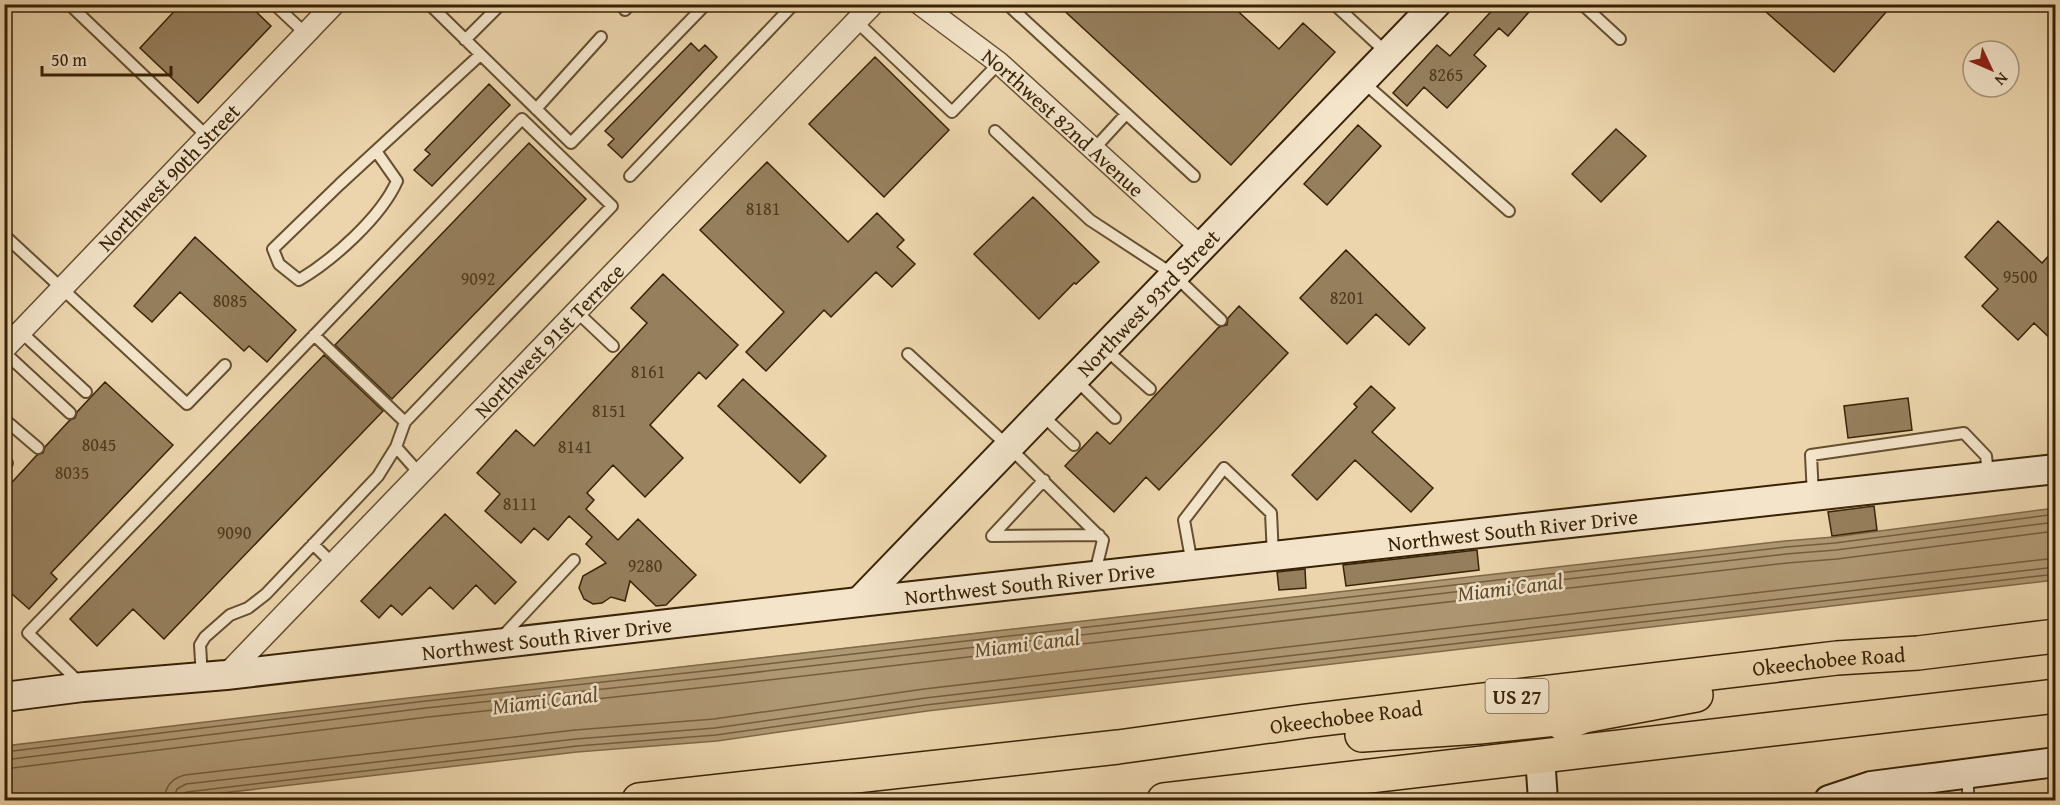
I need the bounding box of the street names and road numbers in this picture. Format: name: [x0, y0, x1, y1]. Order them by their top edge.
street label: Northwest 82nd Avenue: [976, 40, 1152, 204]
street label: Northwest 90th Street: [90, 96, 247, 258]
street label: Northwest 93rd Street: [1069, 221, 1227, 383]
street label: Northwest 91st Terrace: [467, 256, 631, 425]
street label: Northwest South River Drive: [1386, 500, 1640, 559]
street label: Northwest South River Drive: [903, 554, 1156, 612]
street label: Northwest South River Drive: [420, 608, 674, 668]
street label: Okeechobee Road: [1751, 638, 1907, 683]
road number: US 27: [1486, 679, 1549, 713]
street label: Okeechobee Road: [1268, 692, 1425, 741]

